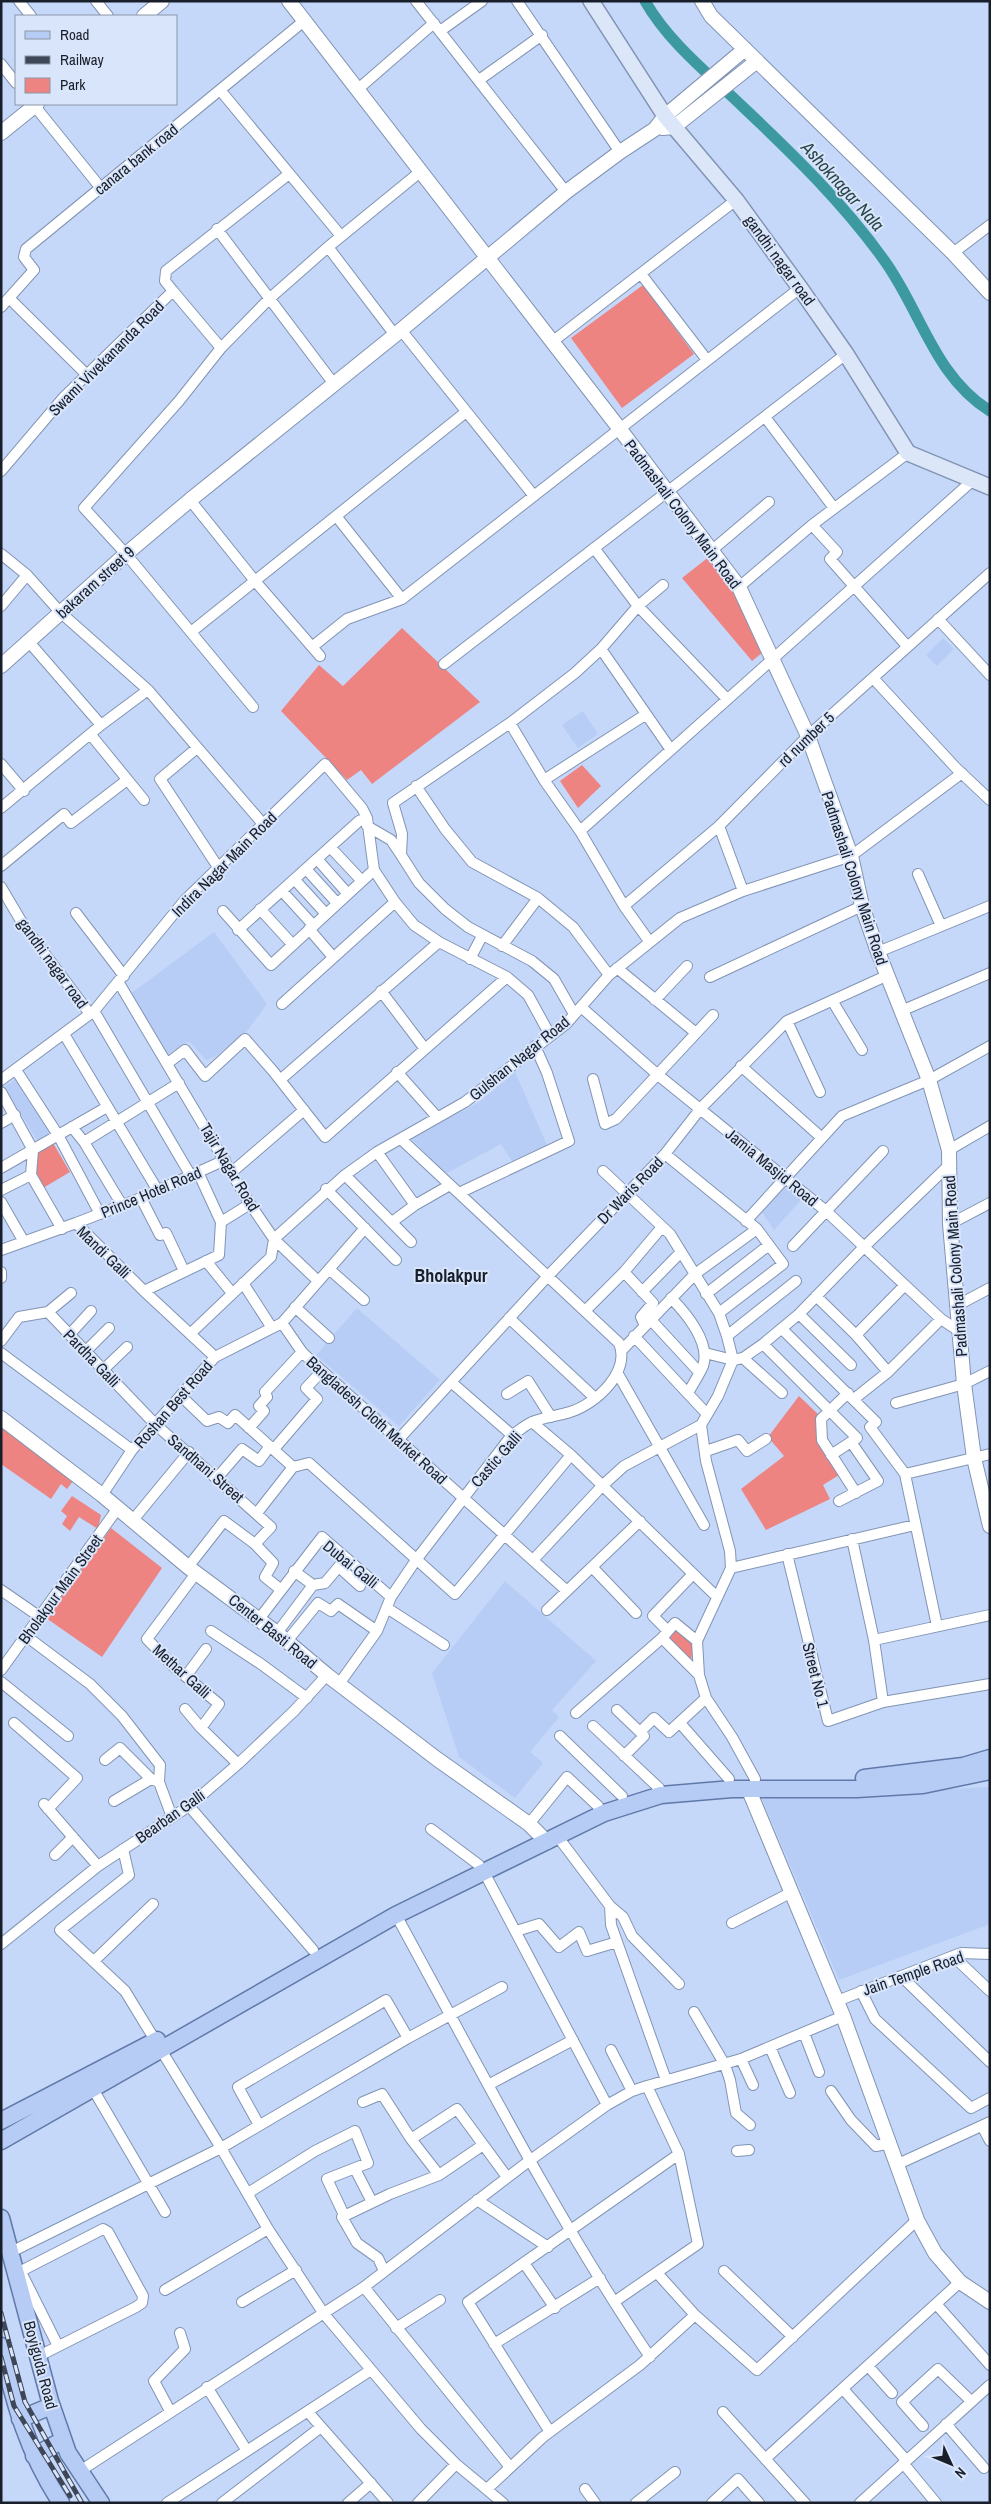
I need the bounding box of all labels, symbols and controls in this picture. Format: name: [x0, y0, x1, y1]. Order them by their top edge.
legend: [15, 15, 178, 105]
text: Road: [60, 24, 89, 45]
text: Railway: [60, 49, 105, 70]
text: Park: [60, 74, 86, 95]
street label: canara bank road: [89, 118, 183, 200]
water label: Ashoknagar Nala: [795, 135, 890, 236]
street label: gandhi nagar road: [740, 210, 820, 310]
street label: Swami Vivekananda Road: [43, 295, 169, 421]
street label: Padmashali Colony Main Road: [620, 435, 746, 593]
street label: bakaram street 9: [51, 541, 139, 623]
street label: rd number 5: [773, 707, 839, 771]
street label: Padmashali Colony Main Road: [816, 788, 894, 968]
street label: Indira Nagar Main Road: [166, 806, 282, 922]
street label: gandhi nagar road: [13, 913, 93, 1013]
street label: Gulshan Nagar Road: [464, 1011, 574, 1105]
street label: Tajir Nagar Road: [195, 1119, 265, 1215]
street label: Jamia Masjid Road: [721, 1123, 823, 1211]
street label: Dr Waris Road: [592, 1151, 668, 1229]
street label: Prince Hotel Road: [97, 1161, 205, 1223]
street label: Padmashali Colony Main Road: [938, 1175, 972, 1357]
street label: Mandi Galli: [72, 1221, 136, 1283]
district label: Bholakpur: [415, 1263, 488, 1288]
street label: Pardha Galli: [59, 1324, 125, 1392]
street label: Bangladesh Cloth Market Road: [302, 1351, 452, 1489]
street label: Roshan Best Road: [129, 1355, 217, 1453]
street label: Castic Galli: [465, 1426, 527, 1492]
street label: Sandhani Street: [163, 1429, 249, 1508]
street label: Bholakpur Main Street: [13, 1529, 107, 1648]
street label: Dubai Galli: [319, 1535, 383, 1593]
street label: Center Basti Road: [224, 1588, 322, 1674]
street label: Methar Galli: [148, 1639, 216, 1703]
street label: Street No 1: [797, 1640, 835, 1711]
street label: Bearban Galli: [131, 1784, 209, 1848]
street label: Jain Temple Road: [860, 1945, 966, 2001]
street label: Boyiguda Road: [19, 2318, 63, 2412]
north arrow: [926, 2439, 976, 2489]
text: N: [951, 2464, 970, 2482]

